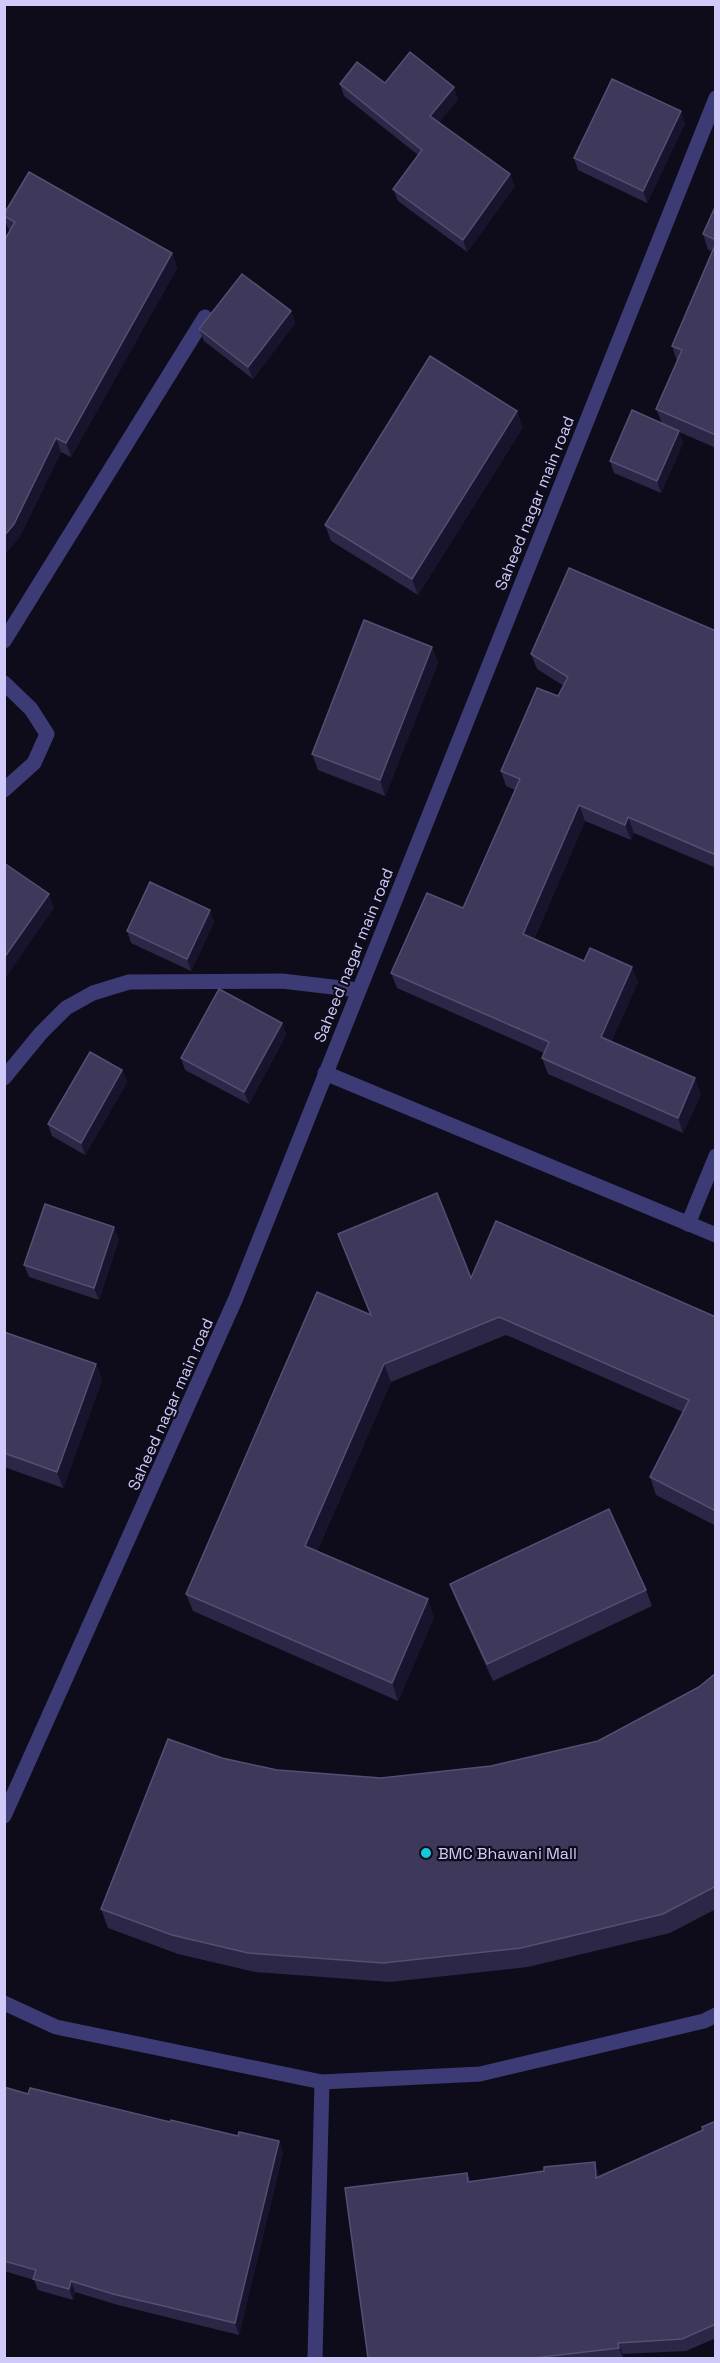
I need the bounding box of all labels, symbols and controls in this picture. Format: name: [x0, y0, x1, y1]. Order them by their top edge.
street label: Saheed nagar main road: [490, 413, 579, 593]
street label: Saheed nagar main road: [309, 865, 398, 1045]
street label: Saheed nagar main road: [123, 1315, 218, 1494]
place label: BMC Bhawani Mall: [438, 1843, 577, 1864]
marker: BMC Bhawani Mall: [419, 1846, 433, 1860]

